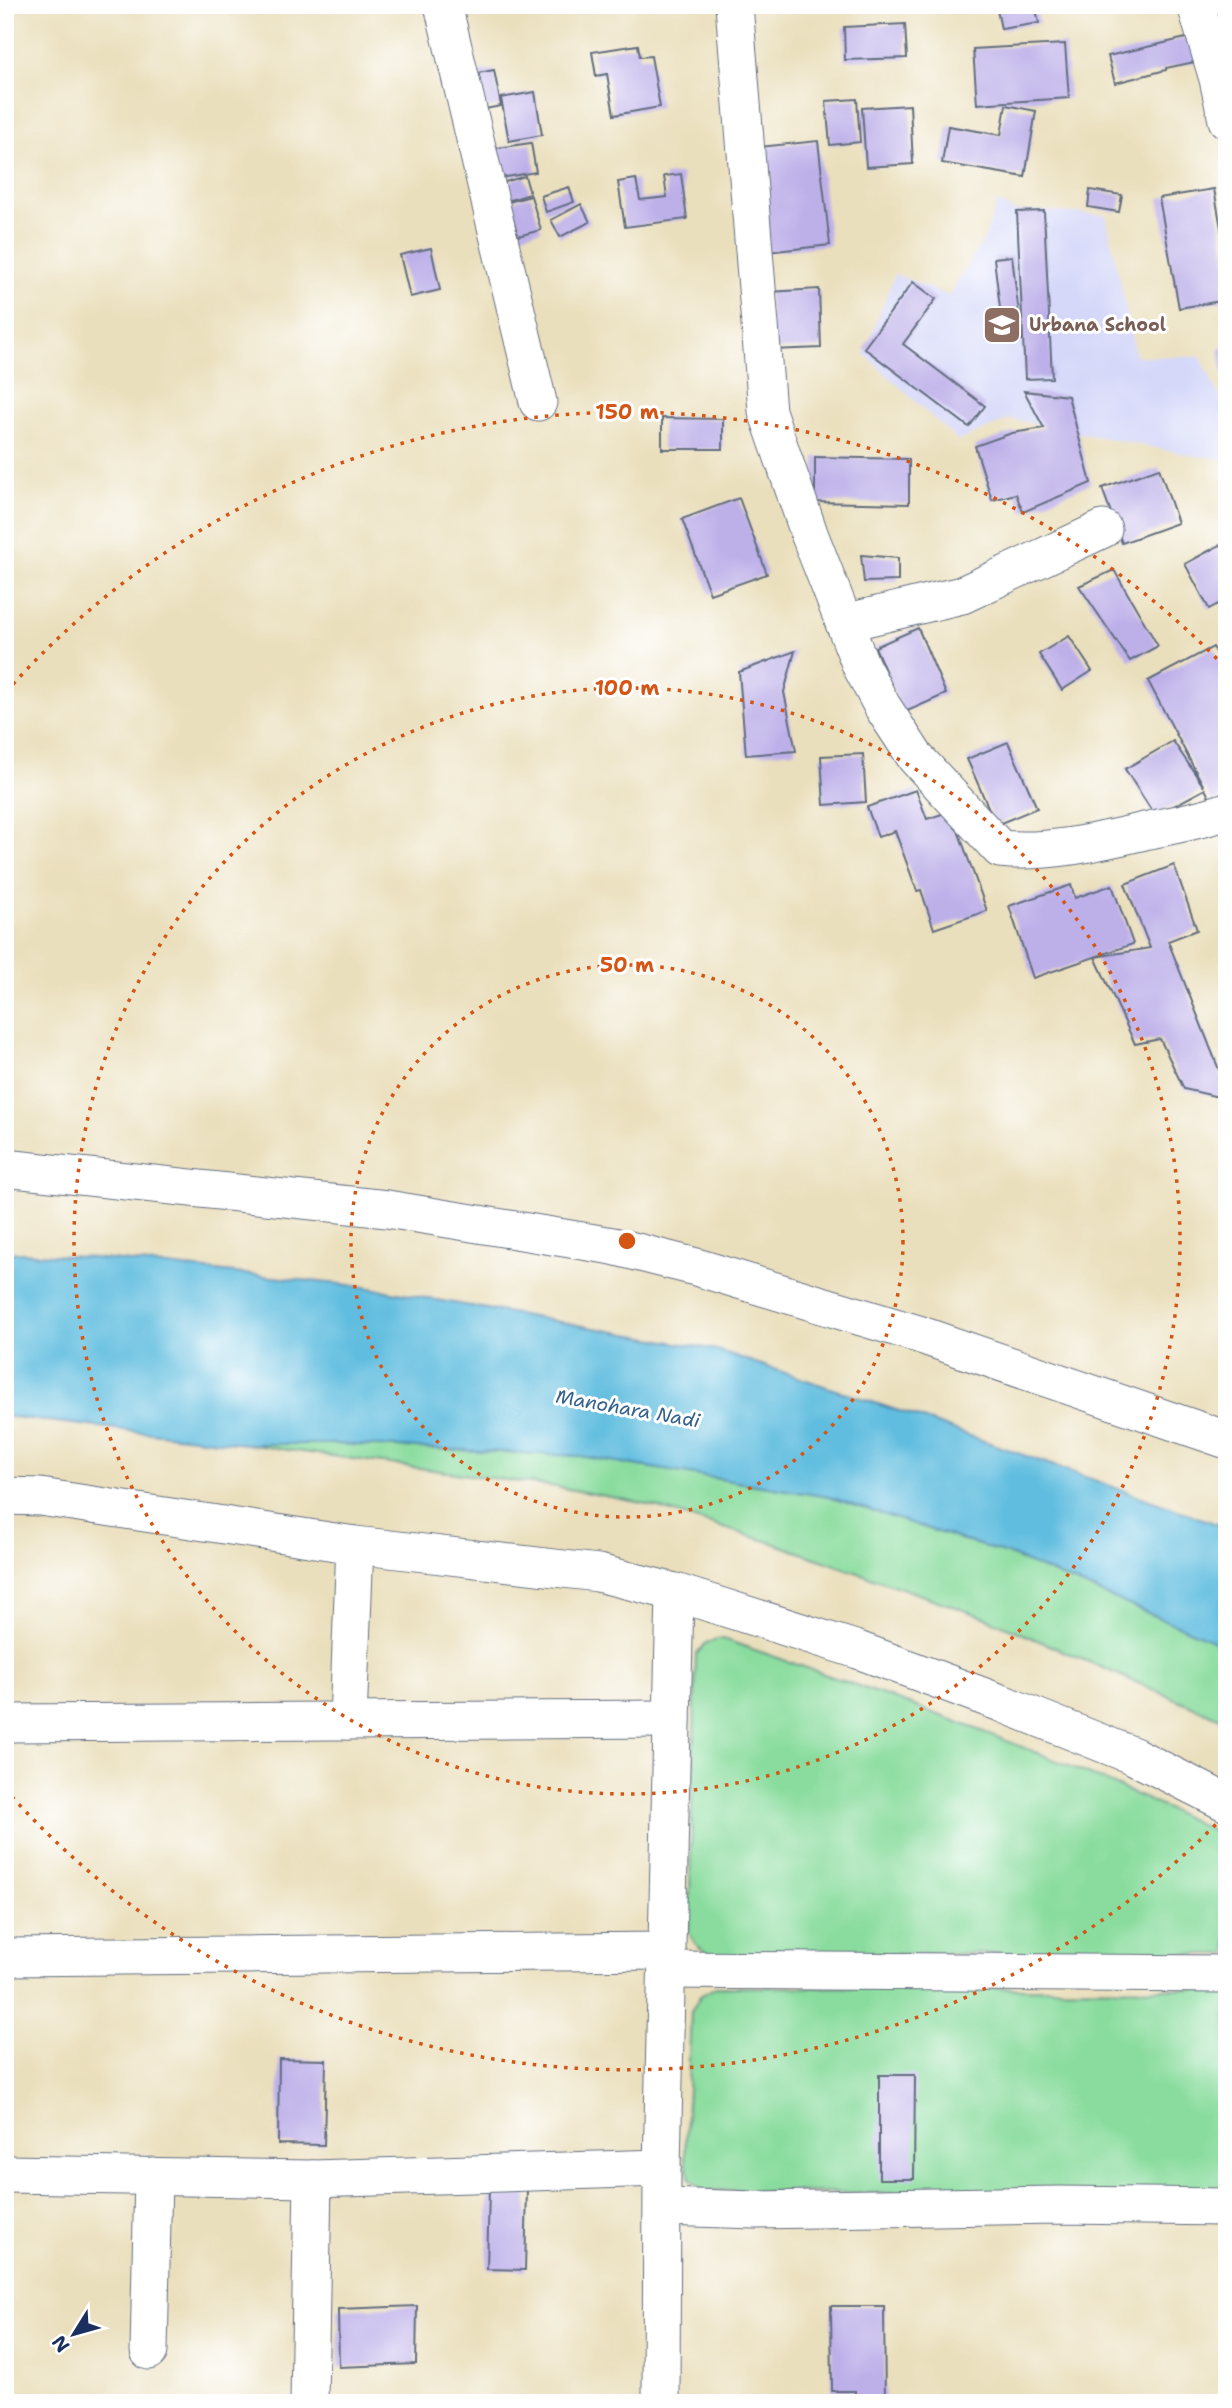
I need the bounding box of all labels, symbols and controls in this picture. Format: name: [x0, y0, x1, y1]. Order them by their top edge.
school or university icon: Urbana School: [981, 304, 1023, 346]
place label: Urbana School: [1029, 313, 1166, 337]
text: 150 m: [595, 398, 659, 426]
text: 100 m: [595, 674, 659, 702]
text: 50 m: [600, 951, 654, 979]
centre of rings: [615, 1229, 639, 1253]
water label: Manohara Nadi: [554, 1384, 702, 1434]
north arrow: [38, 2300, 108, 2370]
text: N: [46, 2330, 75, 2357]

